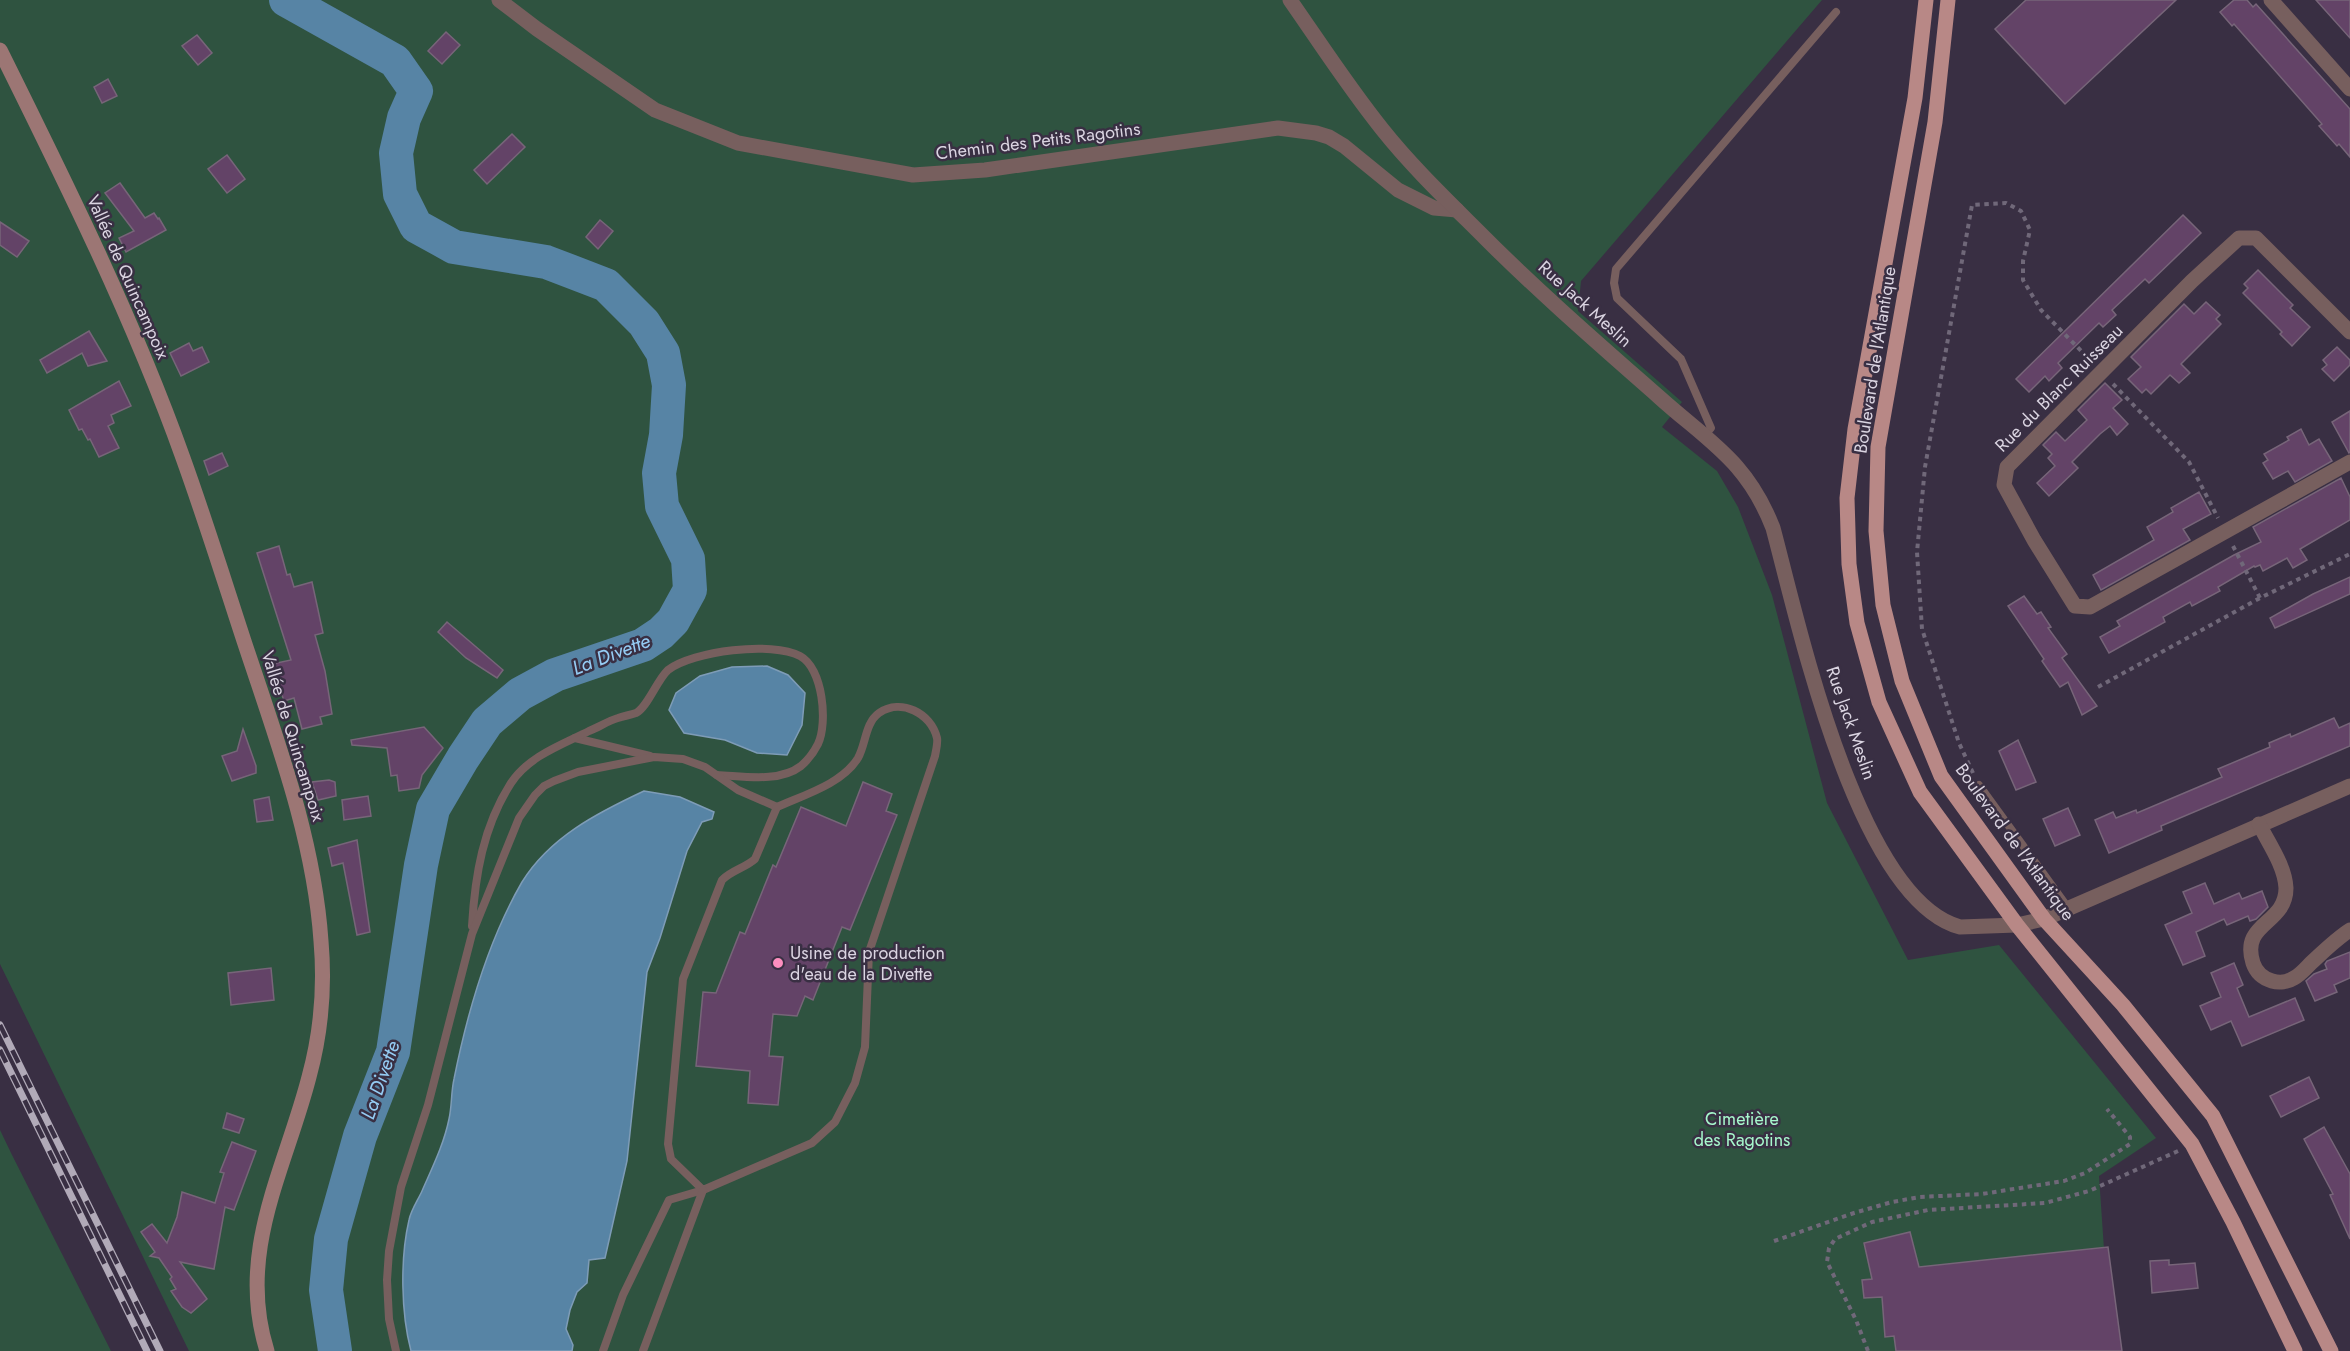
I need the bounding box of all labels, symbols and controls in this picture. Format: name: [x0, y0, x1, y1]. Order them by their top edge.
street label: Chemin des Petits Ragotins: [934, 116, 1142, 166]
street label: Vallée de Quincampoix: [80, 191, 176, 364]
street label: Rue Jack Meslin: [1532, 255, 1638, 353]
street label: Boulevard de l'Atlantique: [1847, 265, 1903, 455]
street label: Rue du Blanc Ruisseau: [1989, 318, 2129, 458]
water label: La Divette: [568, 626, 654, 683]
street label: Vallée de Quincampoix: [255, 647, 331, 825]
street label: Rue Jack Meslin: [1819, 663, 1883, 783]
street label: Boulevard de l'Atlantique: [1949, 758, 2081, 926]
place label: Usine de production d'eau de la Divette: [790, 940, 945, 987]
marker: Usine de production d'eau de la Divette: [771, 956, 785, 970]
water label: La Divette: [353, 1037, 407, 1123]
park label: Cimetière des Ragotins: [1694, 1106, 1790, 1153]

